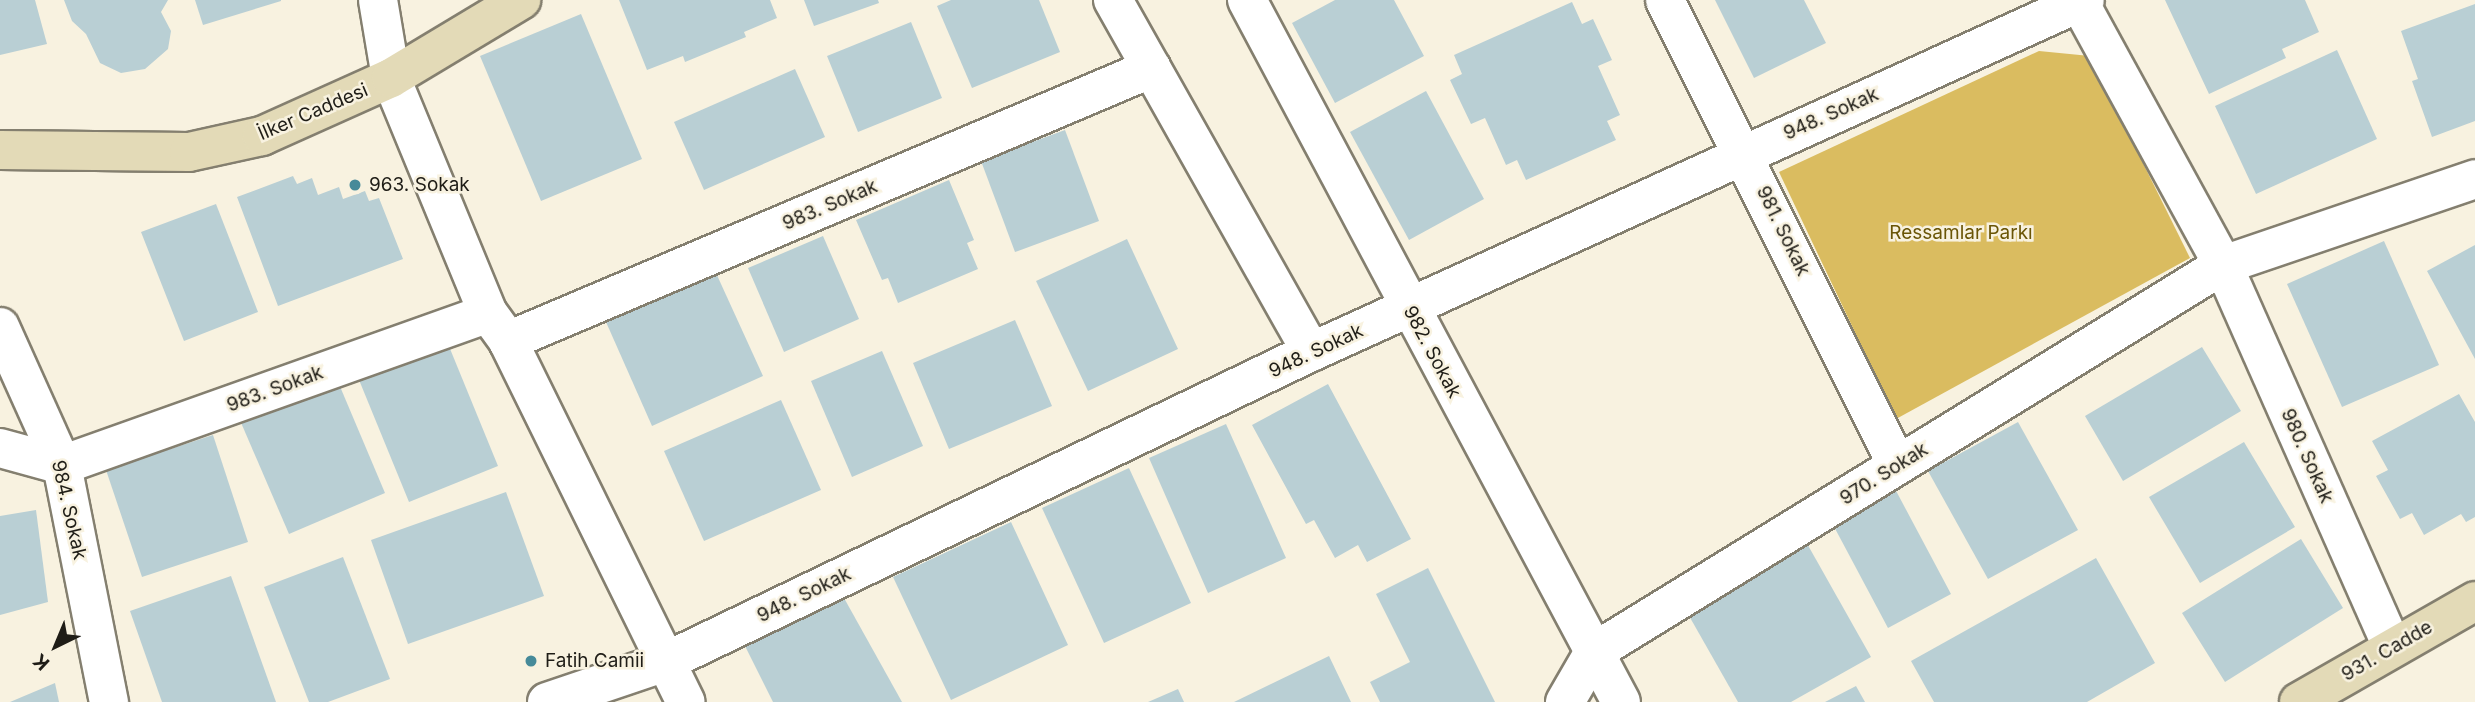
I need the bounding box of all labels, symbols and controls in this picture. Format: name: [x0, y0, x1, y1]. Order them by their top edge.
street label: İlker Caddesi: [255, 79, 371, 145]
street label: 948. Sokak: [1780, 83, 1882, 145]
place label: 963. Sokak: [369, 174, 470, 196]
street label: 983. Sokak: [779, 175, 881, 235]
marker: 963. Sokak: [347, 177, 363, 193]
street label: 981. Sokak: [1751, 182, 1815, 280]
park label: Ressamlar Parkı: [1889, 222, 2033, 244]
street label: 982. Sokak: [1398, 302, 1466, 402]
street label: 948. Sokak: [1265, 319, 1367, 383]
street label: 983. Sokak: [224, 361, 326, 417]
street label: 980. Sokak: [2276, 405, 2338, 507]
street label: 970. Sokak: [1836, 438, 1932, 510]
street label: 984. Sokak: [47, 458, 91, 562]
street label: 948. Sokak: [753, 563, 855, 627]
north arrow: [21, 611, 91, 681]
street label: 931. Cadde: [2338, 616, 2436, 686]
text: K: [29, 649, 54, 675]
place label: Fatih Camii: [545, 650, 644, 672]
marker: Fatih Camii: [523, 653, 539, 669]

